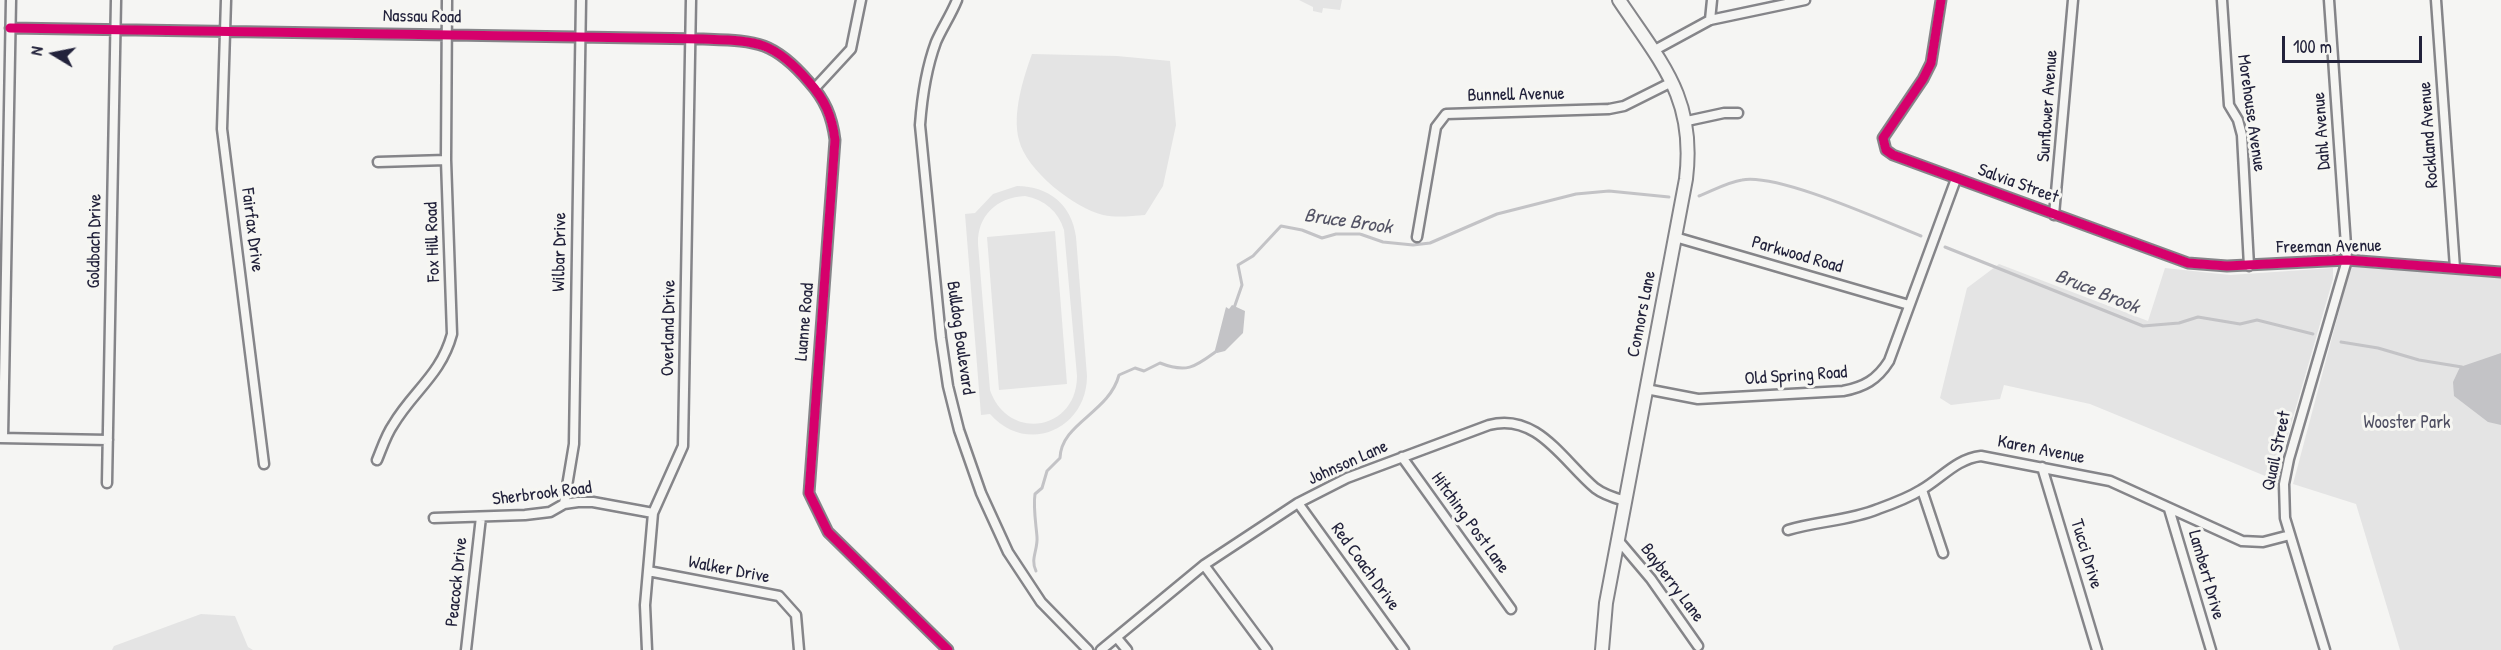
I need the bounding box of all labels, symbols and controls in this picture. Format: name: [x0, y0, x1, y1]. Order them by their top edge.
street label: Nassau Road: [383, 6, 461, 28]
north arrow: [24, 24, 84, 84]
scale bar: [2285, 24, 2424, 62]
text: 100 m: [2293, 34, 2332, 59]
text: N: [25, 45, 48, 57]
street label: Sunflower Avenue: [2033, 49, 2063, 163]
street label: Morehouse Avenue: [2232, 53, 2270, 173]
street label: Rockland Avenue: [2415, 81, 2443, 189]
street label: Bunnell Avenue: [1467, 83, 1565, 107]
street label: Dahl Avenue: [2309, 91, 2335, 171]
street label: Salvia Street: [1975, 159, 2061, 209]
street label: Fairfax Drive: [236, 187, 268, 273]
street label: Goldbach Drive: [83, 193, 107, 289]
street label: Fox Hill Road: [421, 202, 445, 282]
water label: Bruce Brook: [1303, 204, 1393, 240]
street label: Wilbar Drive: [549, 212, 571, 292]
street label: Parkwood Road: [1749, 232, 1845, 278]
street label: Freeman Avenue: [2276, 235, 2382, 259]
water label: Bruce Brook: [2052, 264, 2142, 320]
street label: Connors Lane: [1623, 269, 1661, 359]
street label: Overland Drive: [657, 280, 681, 376]
street label: Bulldog Boulevard: [941, 280, 979, 396]
street label: Luanne Road: [791, 282, 819, 362]
street label: Old Spring Road: [1744, 362, 1848, 390]
street label: Quail Street: [2258, 409, 2296, 493]
park label: Wooster Park: [2363, 412, 2451, 434]
street label: Karen Avenue: [1996, 431, 2086, 469]
street label: Johnson Lane: [1305, 436, 1391, 490]
street label: Hitching Post Lane: [1426, 468, 1514, 578]
street label: Sherbrook Road: [491, 477, 593, 511]
street label: Tucci Drive: [2065, 517, 2107, 591]
street label: Red Coach Drive: [1326, 519, 1404, 615]
street label: Lambert Drive: [2183, 528, 2229, 622]
street label: Peacock Drive: [442, 536, 472, 628]
street label: Bayberry Lane: [1635, 539, 1709, 627]
street label: Walker Drive: [686, 552, 772, 588]

